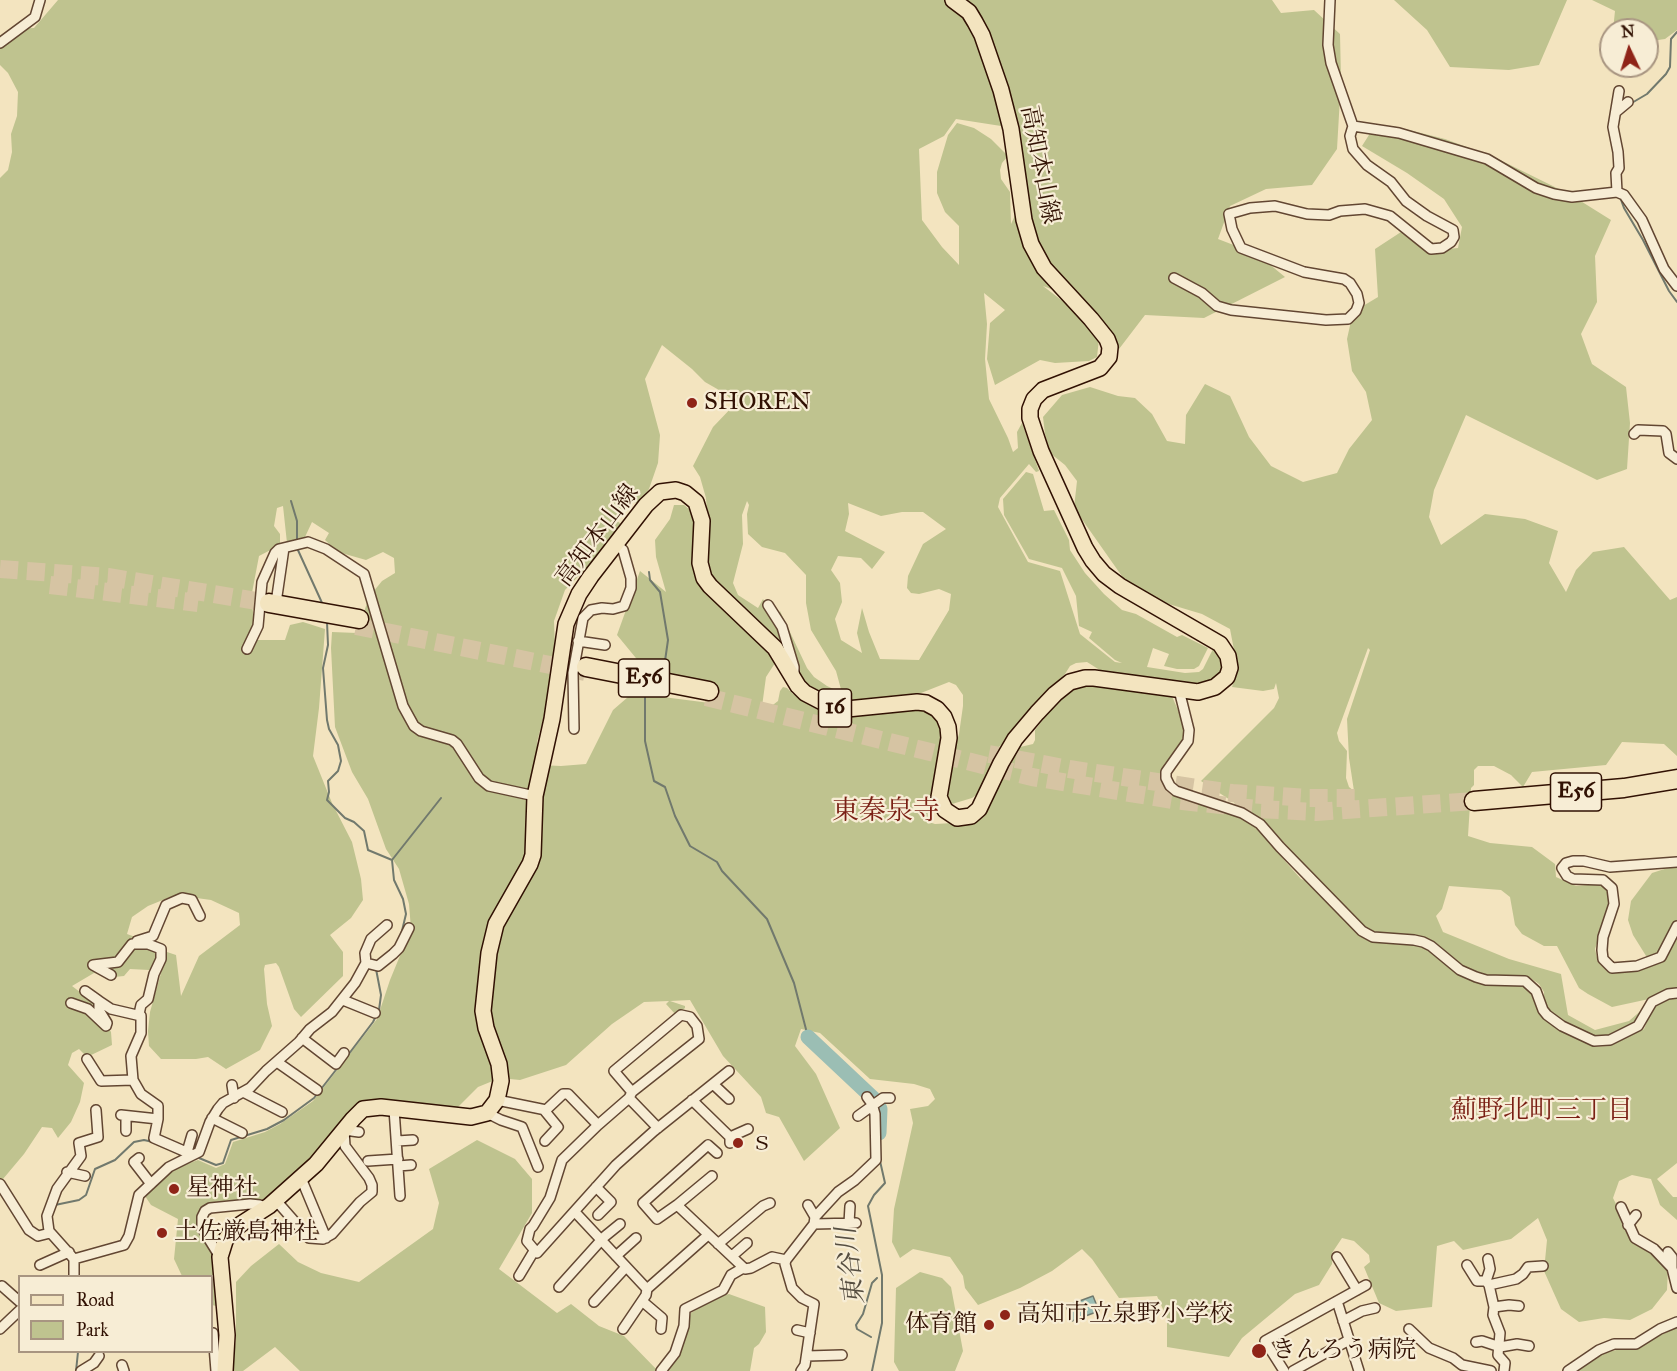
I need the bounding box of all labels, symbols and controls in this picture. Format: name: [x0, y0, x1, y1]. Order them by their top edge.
north arrow: [1599, 18, 1659, 78]
text: N: [1620, 22, 1635, 41]
street label: 高知本山線: [1013, 103, 1065, 227]
place label: SHOREN: [704, 389, 811, 417]
marker: SHOREN: [685, 396, 699, 410]
street label: 高知本山線: [550, 479, 646, 593]
road number: E56: [618, 659, 670, 697]
road number: 16: [818, 689, 852, 727]
road number: E56: [1550, 773, 1602, 811]
district label: 東秦泉寺: [832, 796, 940, 828]
district label: 薊野北町三丁目: [1451, 1096, 1633, 1128]
place label: ｓ: [750, 1129, 774, 1157]
marker: ｓ: [731, 1136, 745, 1150]
place label: 星神社: [186, 1175, 258, 1203]
marker: 星神社: [167, 1182, 181, 1196]
place label: 土佐厳島神社: [174, 1219, 318, 1247]
water label: 東谷川: [832, 1225, 872, 1307]
marker: 土佐厳島神社: [155, 1226, 169, 1240]
legend: [18, 1275, 213, 1353]
text: Road: [76, 1289, 114, 1311]
place label: 高知市立泉野小学校: [1017, 1301, 1233, 1329]
marker: 高知市立泉野小学校: [998, 1308, 1012, 1322]
place label: 体育館: [905, 1311, 977, 1339]
marker: 体育館: [982, 1318, 996, 1332]
text: Park: [76, 1319, 109, 1341]
place label: きんろう病院: [1272, 1337, 1416, 1365]
marker: きんろう病院: [1250, 1342, 1268, 1360]

